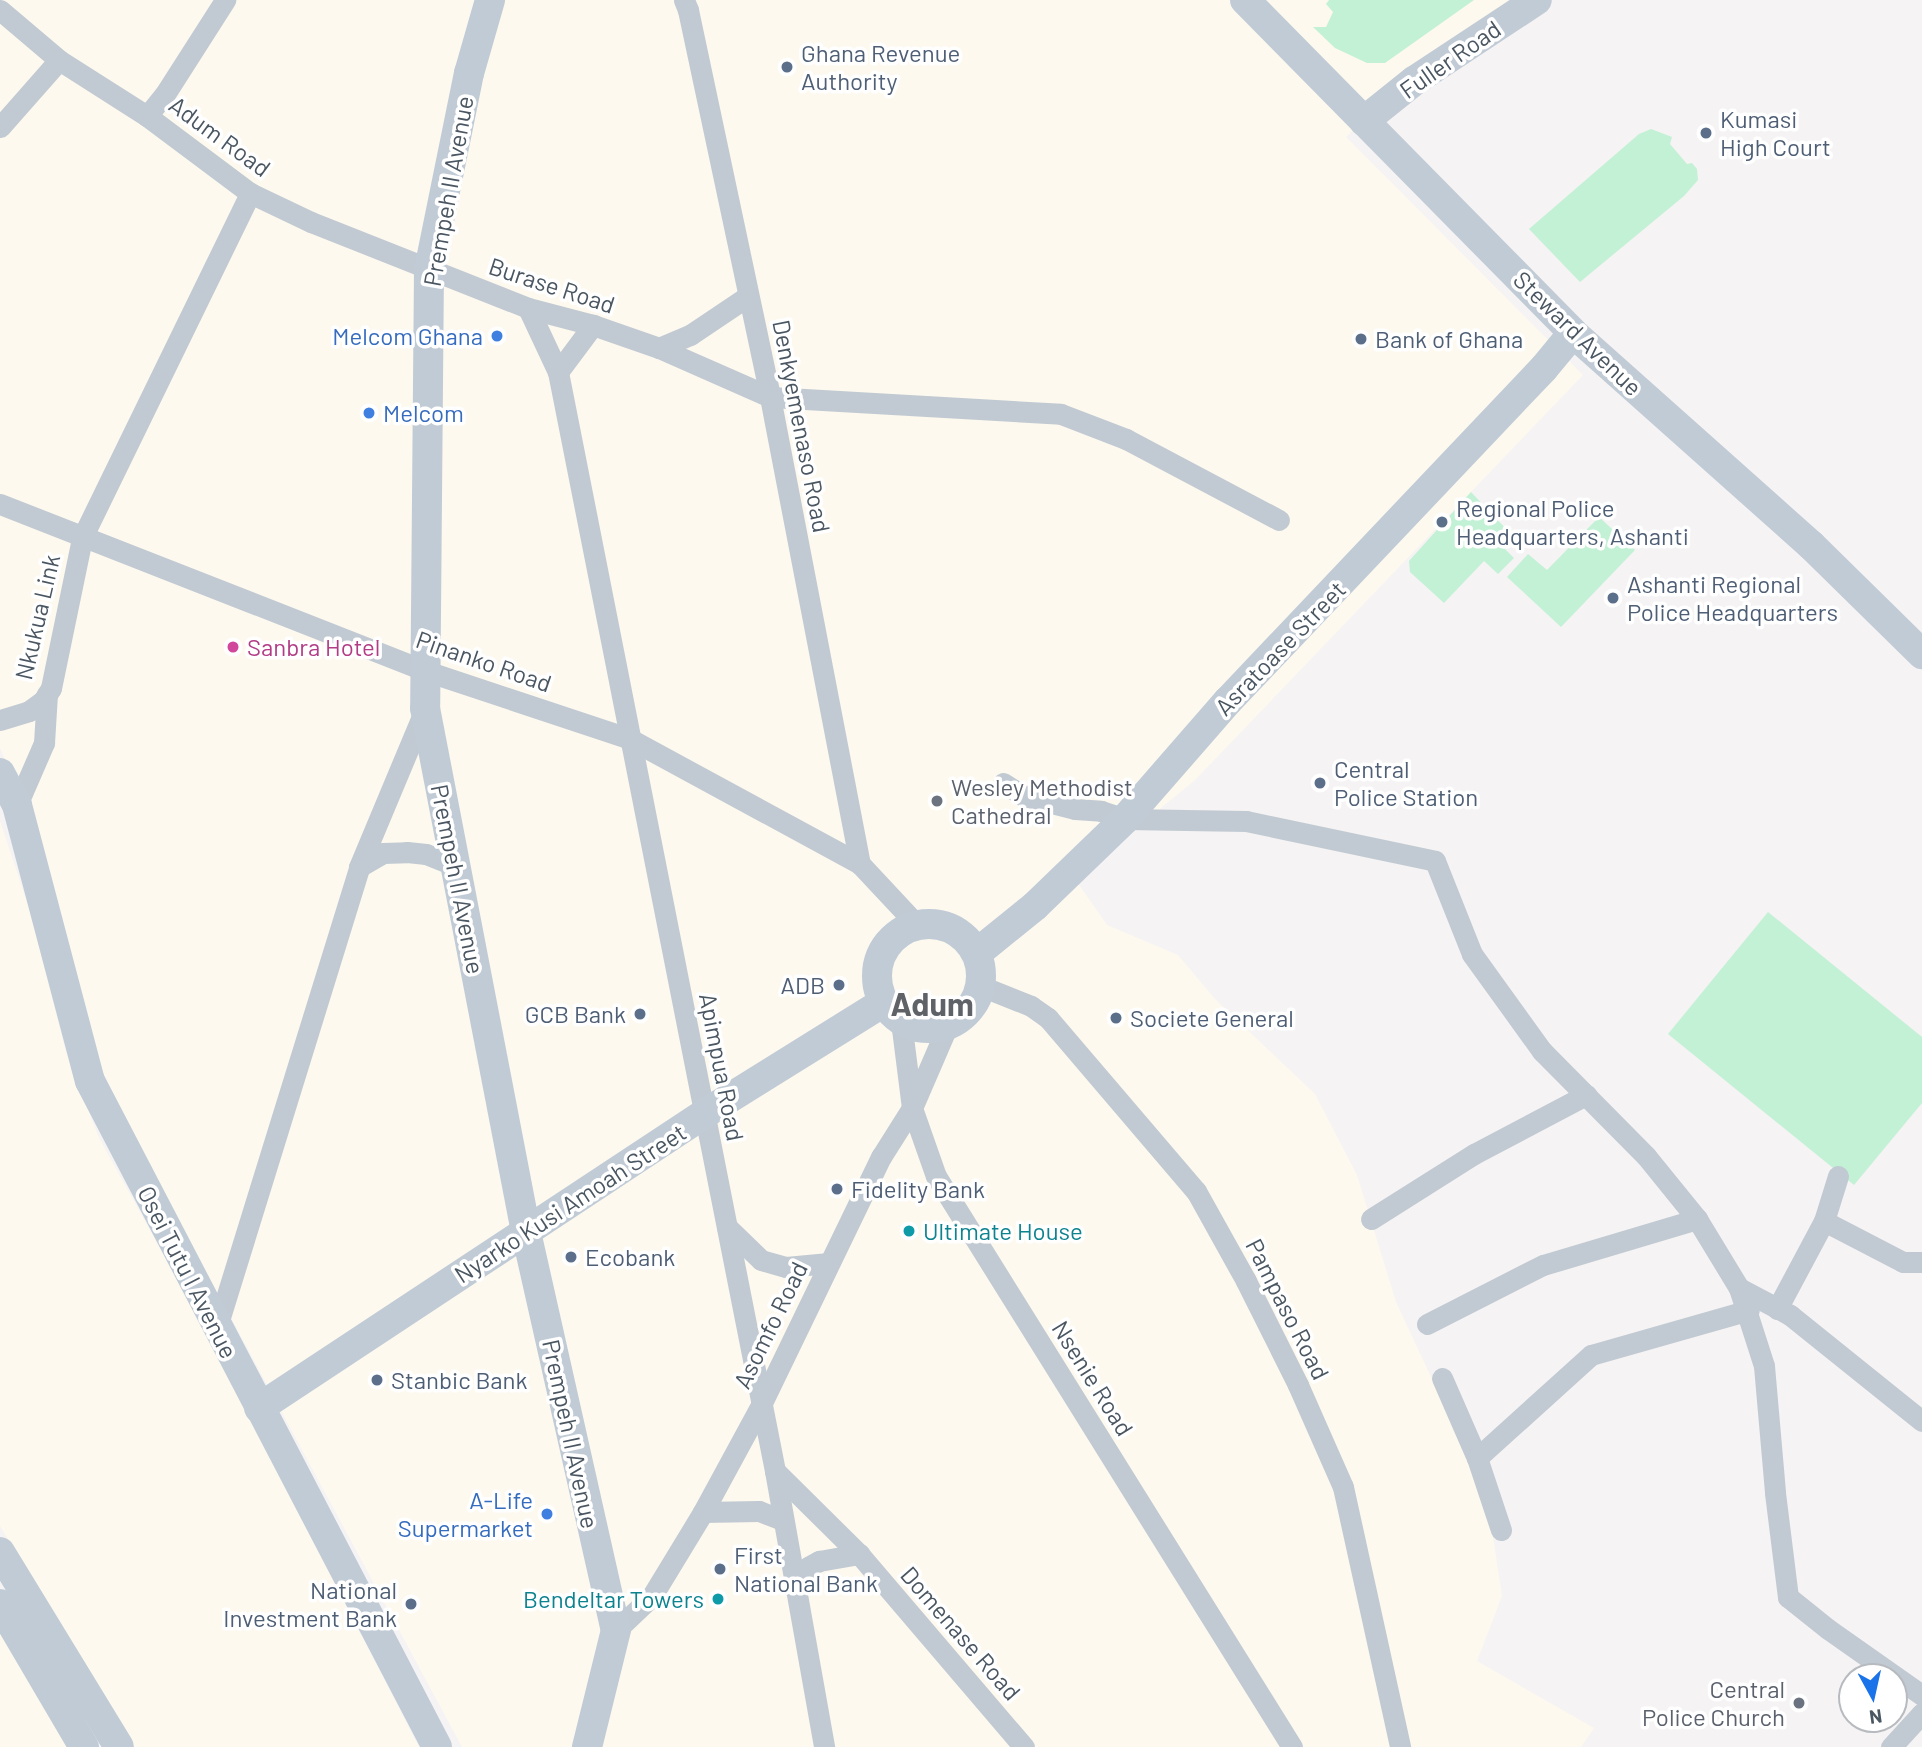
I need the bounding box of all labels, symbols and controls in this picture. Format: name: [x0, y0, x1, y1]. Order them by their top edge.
street label: Fuller Road: [1394, 14, 1506, 104]
place label: Ghana Revenue Authority: [801, 39, 960, 95]
marker: Ghana Revenue Authority: [779, 59, 795, 75]
street label: Adum Road: [164, 90, 276, 182]
street label: Prempeh II Avenue: [417, 94, 479, 288]
place label: Kumasi High Court: [1720, 105, 1831, 161]
marker: Kumasi High Court: [1698, 125, 1714, 141]
street label: Burase Road: [485, 251, 619, 319]
street label: Steward Avenue: [1508, 265, 1648, 401]
street label: Denkyemenaso Road: [767, 317, 837, 535]
place label: Melcom Ghana: [332, 322, 483, 350]
place label: Bank of Ghana: [1375, 325, 1523, 353]
marker: Melcom Ghana: [489, 328, 505, 344]
marker: Bank of Ghana: [1353, 331, 1369, 347]
place label: Melcom: [383, 399, 464, 427]
marker: Melcom: [361, 405, 377, 421]
place label: Regional Police Headquarters, Ashanti: [1456, 494, 1689, 550]
marker: Regional Police Headquarters, Ashanti: [1434, 514, 1450, 530]
street label: Nkukua Link: [9, 552, 65, 682]
place label: Ashanti Regional Police Headquarters: [1627, 570, 1838, 626]
street label: Asratoase Street: [1209, 575, 1351, 721]
marker: Ashanti Regional Police Headquarters: [1605, 590, 1621, 606]
street label: Pinanko Road: [413, 624, 555, 698]
place label: Sanbra Hotel: [247, 633, 380, 661]
marker: Sanbra Hotel: [225, 639, 241, 655]
place label: Central Police Station: [1334, 755, 1478, 811]
place label: Wesley Methodist Cathedral: [951, 773, 1133, 829]
marker: Central Police Station: [1312, 775, 1328, 791]
street label: Prempeh II Avenue: [425, 782, 491, 976]
marker: Wesley Methodist Cathedral: [929, 793, 945, 809]
place label: ADB: [781, 971, 825, 999]
marker: ADB: [831, 977, 847, 993]
district label: Adum: [890, 984, 974, 1022]
street label: Apimpua Road: [694, 991, 750, 1143]
place label: GCB Bank: [525, 1000, 626, 1028]
place label: Societe General: [1130, 1004, 1294, 1032]
marker: GCB Bank: [632, 1006, 648, 1022]
marker: Societe General: [1108, 1010, 1124, 1026]
street label: Nyarko Kusi Amoah Street: [449, 1117, 691, 1289]
place label: Fidelity Bank: [851, 1175, 985, 1203]
street label: Osei Tutu I Avenue: [132, 1181, 244, 1363]
marker: Fidelity Bank: [829, 1181, 845, 1197]
place label: Ultimate House: [923, 1217, 1083, 1245]
marker: Ultimate House: [901, 1223, 917, 1239]
street label: Pampaso Road: [1240, 1234, 1336, 1384]
place label: Ecobank: [585, 1243, 675, 1271]
marker: Ecobank: [563, 1249, 579, 1265]
street label: Asomfo Road: [727, 1257, 813, 1393]
street label: Nsenie Road: [1046, 1315, 1140, 1441]
street label: Prempeh II Avenue: [537, 1337, 605, 1531]
place label: Stanbic Bank: [391, 1366, 528, 1394]
marker: Stanbic Bank: [369, 1372, 385, 1388]
place label: A-Life Supermarket: [398, 1486, 533, 1542]
marker: A-Life Supermarket: [539, 1506, 555, 1522]
place label: First National Bank: [734, 1541, 878, 1597]
street label: Domenase Road: [895, 1560, 1027, 1706]
marker: First National Bank: [712, 1561, 728, 1577]
place label: National Investment Bank: [223, 1576, 397, 1632]
place label: Bendeltar Towers: [523, 1585, 704, 1613]
marker: Bendeltar Towers: [710, 1591, 726, 1607]
marker: National Investment Bank: [403, 1596, 419, 1612]
north arrow: [1838, 1663, 1908, 1733]
place label: Central Police Church: [1642, 1675, 1785, 1731]
marker: Central Police Church: [1791, 1695, 1807, 1711]
text: N: [1868, 1705, 1884, 1730]

